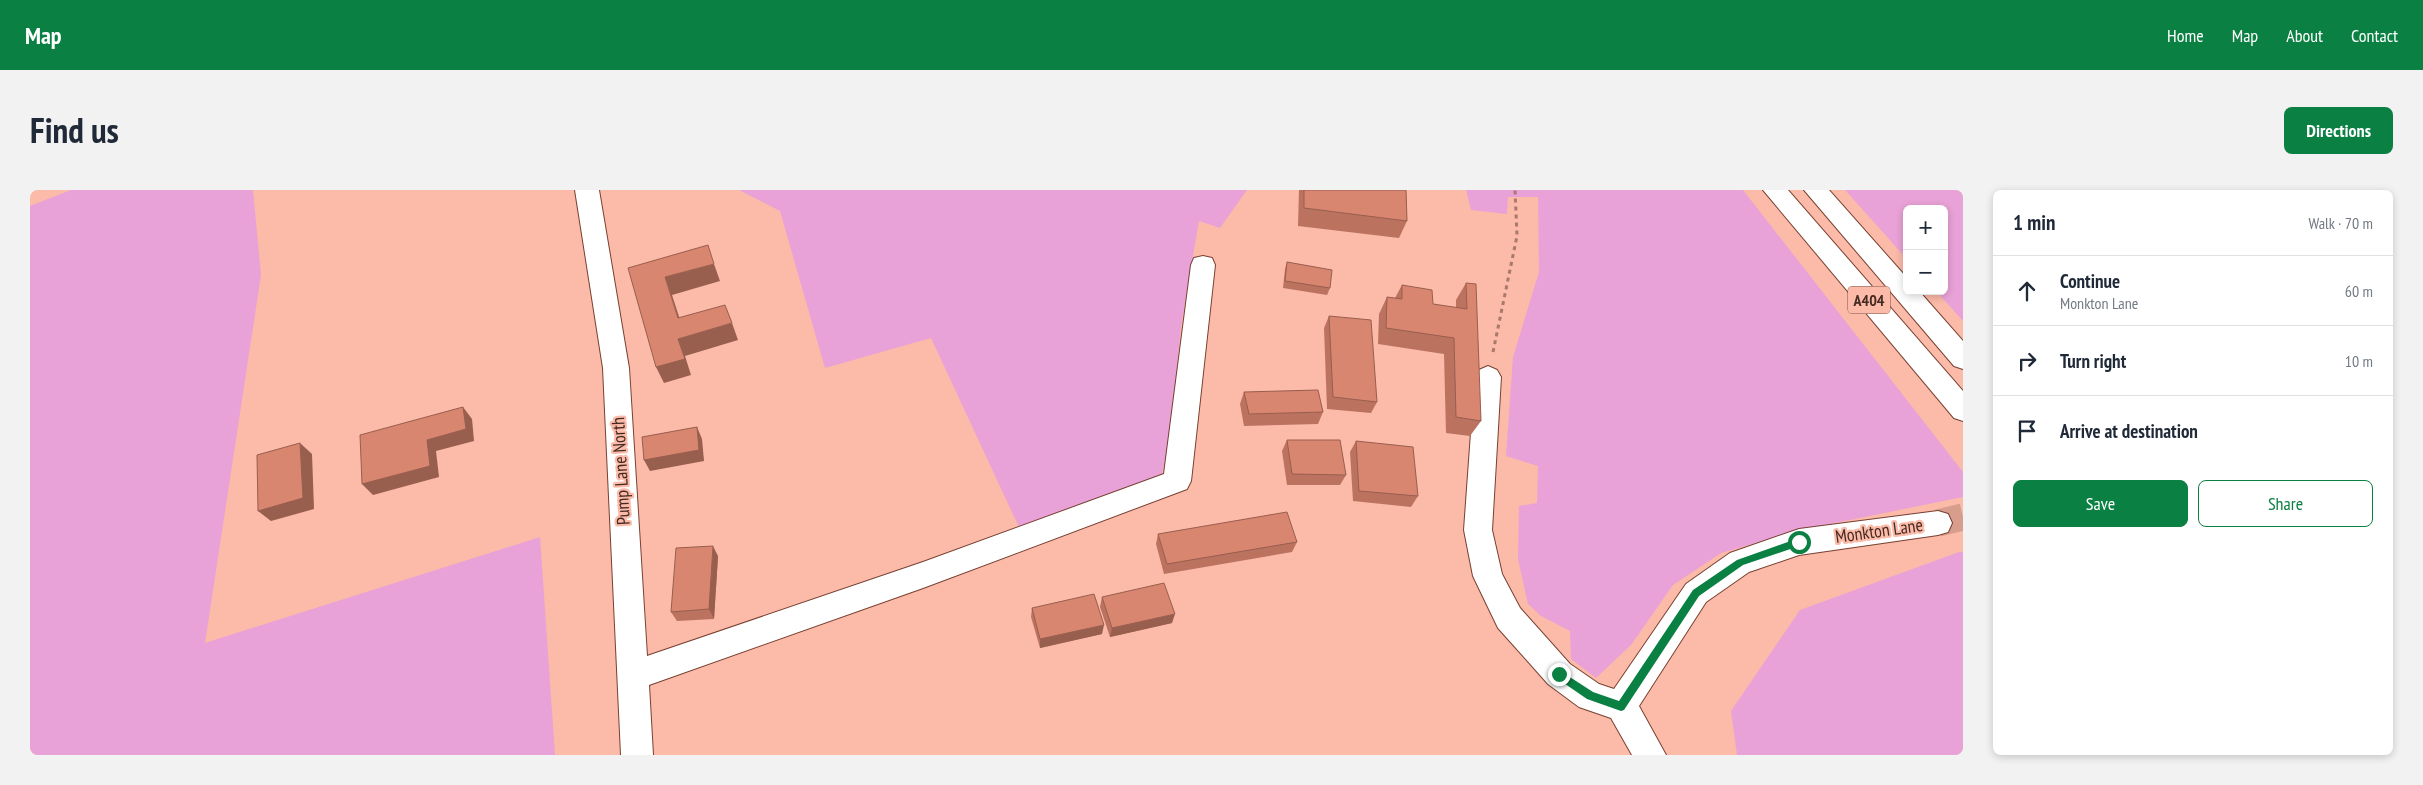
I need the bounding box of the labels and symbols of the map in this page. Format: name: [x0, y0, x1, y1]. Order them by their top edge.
road number: A404: [1848, 286, 1890, 314]
street label: Pump Lane North: [606, 416, 635, 526]
street label: Monkton Lane: [1834, 513, 1924, 548]
route start: [1788, 531, 1811, 554]
route end: [1548, 663, 1571, 686]

